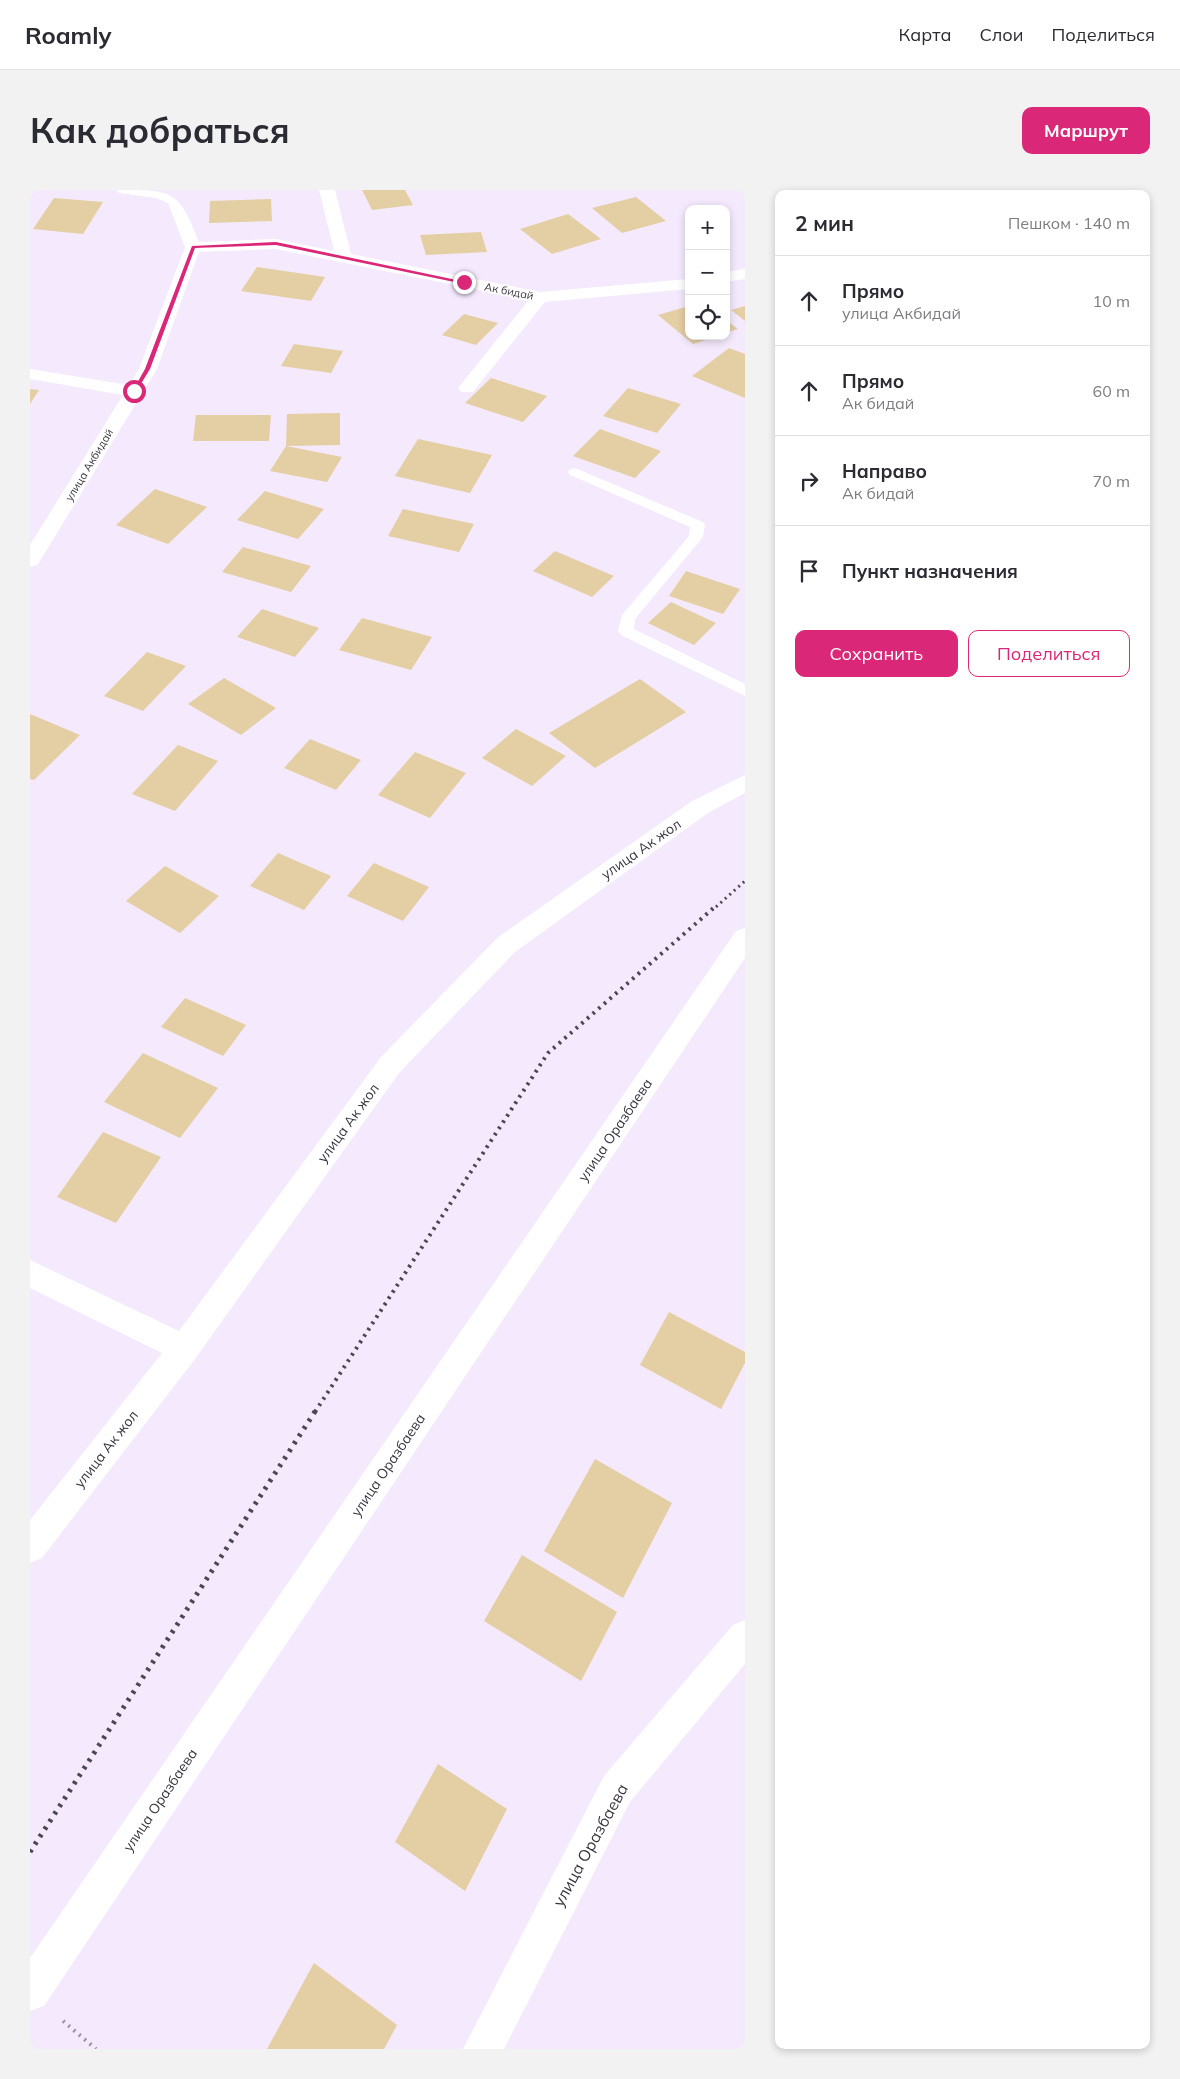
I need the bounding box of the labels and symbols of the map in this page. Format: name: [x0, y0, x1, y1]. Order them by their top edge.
route end: [453, 271, 476, 294]
street label: Ак бидай: [483, 279, 535, 303]
route start: [123, 380, 146, 403]
street label: улица Акбидай: [62, 426, 116, 504]
street label: улица Ак жол: [598, 815, 684, 883]
street label: улица Оразбаева: [574, 1075, 656, 1185]
street label: улица Ак жол: [313, 1080, 383, 1166]
street label: улица Ак жол: [70, 1407, 142, 1491]
street label: улица Оразбаева: [347, 1410, 429, 1520]
street label: улица Оразбаева: [119, 1745, 201, 1855]
street label: улица Оразбаева: [548, 1780, 632, 1910]

